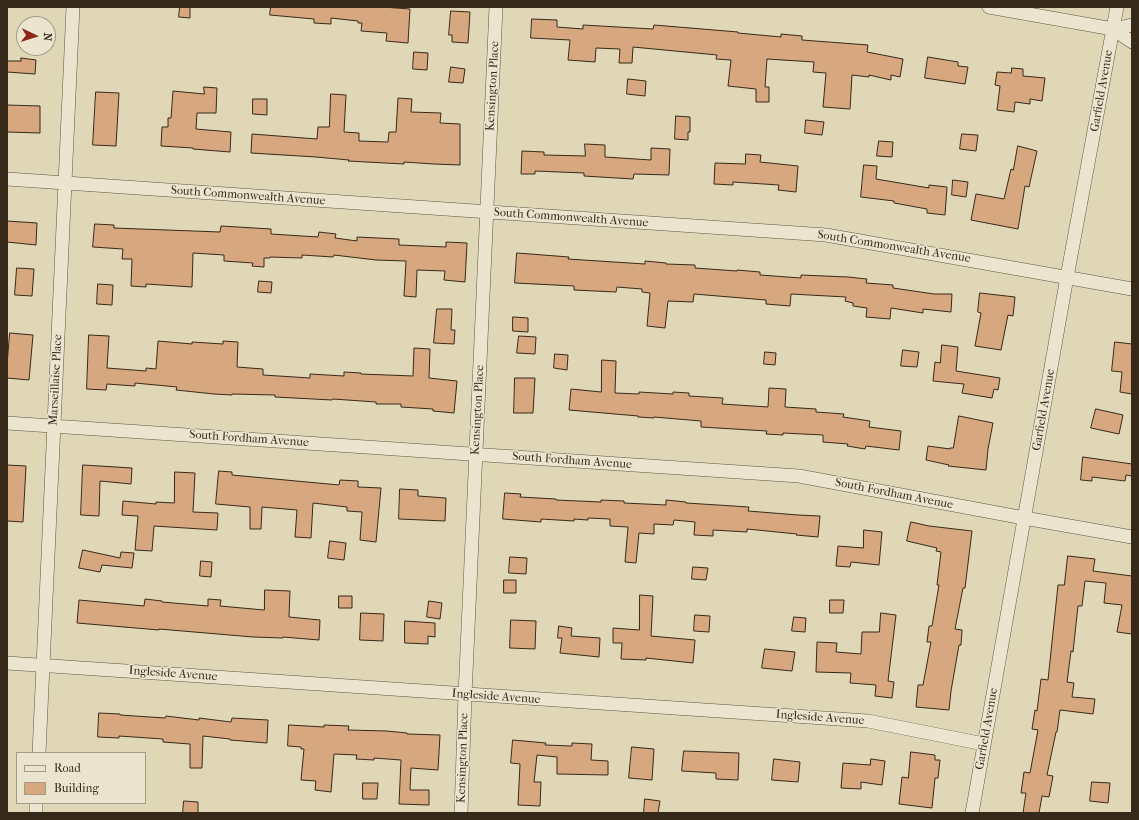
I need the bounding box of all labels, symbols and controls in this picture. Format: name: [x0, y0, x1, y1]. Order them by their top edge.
north arrow: [16, 16, 56, 56]
text: N: [41, 32, 54, 41]
street label: Kensington Place: [483, 41, 503, 131]
street label: Garfield Avenue: [1088, 49, 1116, 133]
street label: South Commonwealth Avenue: [170, 183, 326, 209]
street label: South Commonwealth Avenue: [493, 205, 649, 231]
street label: South Commonwealth Avenue: [816, 228, 972, 266]
street label: Marseillaise Place: [46, 334, 66, 426]
street label: Kensington Place: [468, 365, 488, 455]
street label: Garfield Avenue: [1030, 368, 1058, 452]
street label: South Fordham Avenue: [189, 428, 309, 450]
street label: South Fordham Avenue: [512, 450, 632, 472]
street label: South Fordham Avenue: [834, 475, 954, 513]
street label: Ingleside Avenue: [128, 664, 218, 684]
street label: Ingleside Avenue: [451, 687, 541, 707]
street label: Garfield Avenue: [973, 687, 1001, 771]
street label: Ingleside Avenue: [775, 708, 865, 728]
street label: Kensington Place: [454, 713, 472, 803]
legend: [16, 752, 146, 804]
text: Road: [54, 761, 81, 775]
text: Building: [54, 781, 99, 795]

